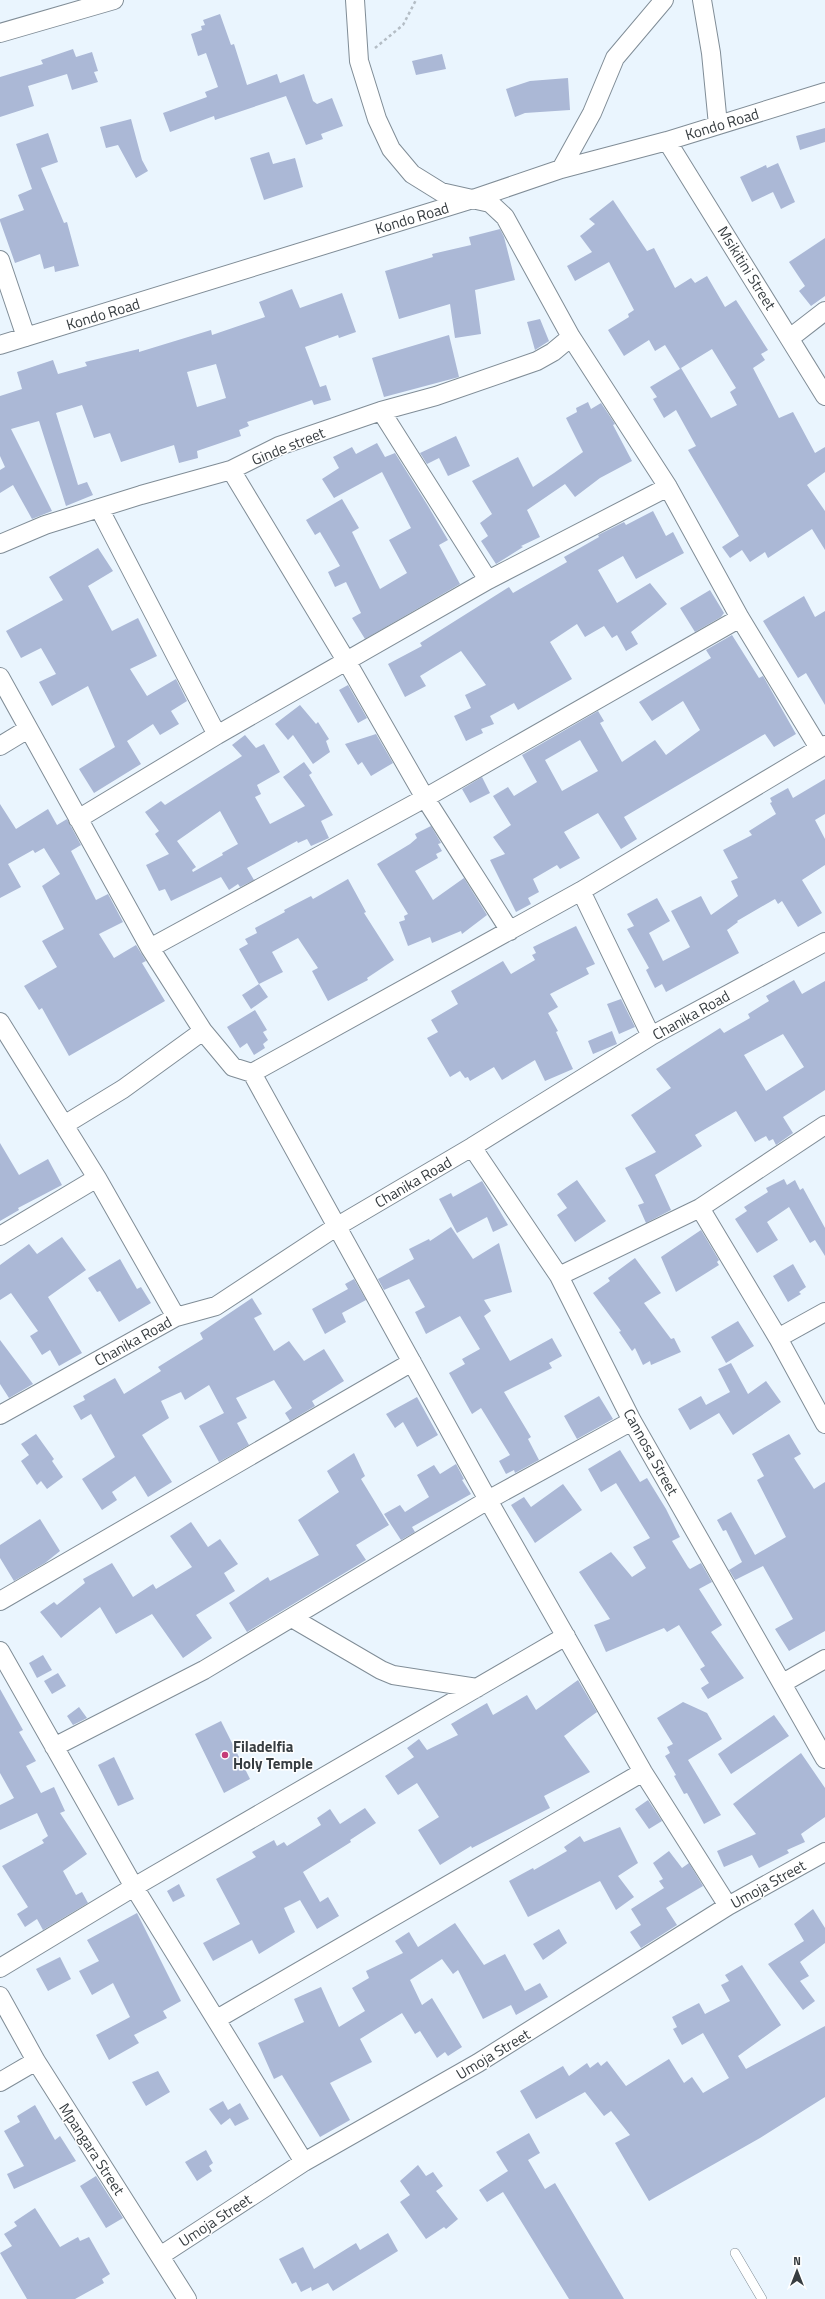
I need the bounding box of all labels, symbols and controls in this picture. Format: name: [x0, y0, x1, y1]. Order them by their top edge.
street label: Kondo Road: [682, 102, 762, 146]
street label: Kondo Road: [372, 196, 452, 240]
street label: Msikitini Street: [712, 222, 782, 315]
street label: Kondo Road: [63, 292, 143, 336]
street label: Ginde street: [248, 421, 329, 471]
street label: Chanika Road: [648, 984, 734, 1046]
street label: Chanika Road: [370, 1151, 456, 1213]
street label: Chanika Road: [90, 1310, 176, 1372]
street label: Cannosa Street: [618, 1404, 685, 1500]
place label: Filadelfia Holy Temple: [233, 1735, 313, 1775]
marker: Filadelfia Holy Temple: [220, 1750, 230, 1760]
street label: Umoja Street: [726, 1853, 810, 1914]
street label: Umoja Street: [452, 2022, 535, 2085]
street label: Mpangara Street: [53, 2098, 131, 2200]
street label: Umoja Street: [174, 2187, 257, 2252]
north arrow: [777, 2251, 817, 2291]
text: N: [793, 2253, 801, 2269]

